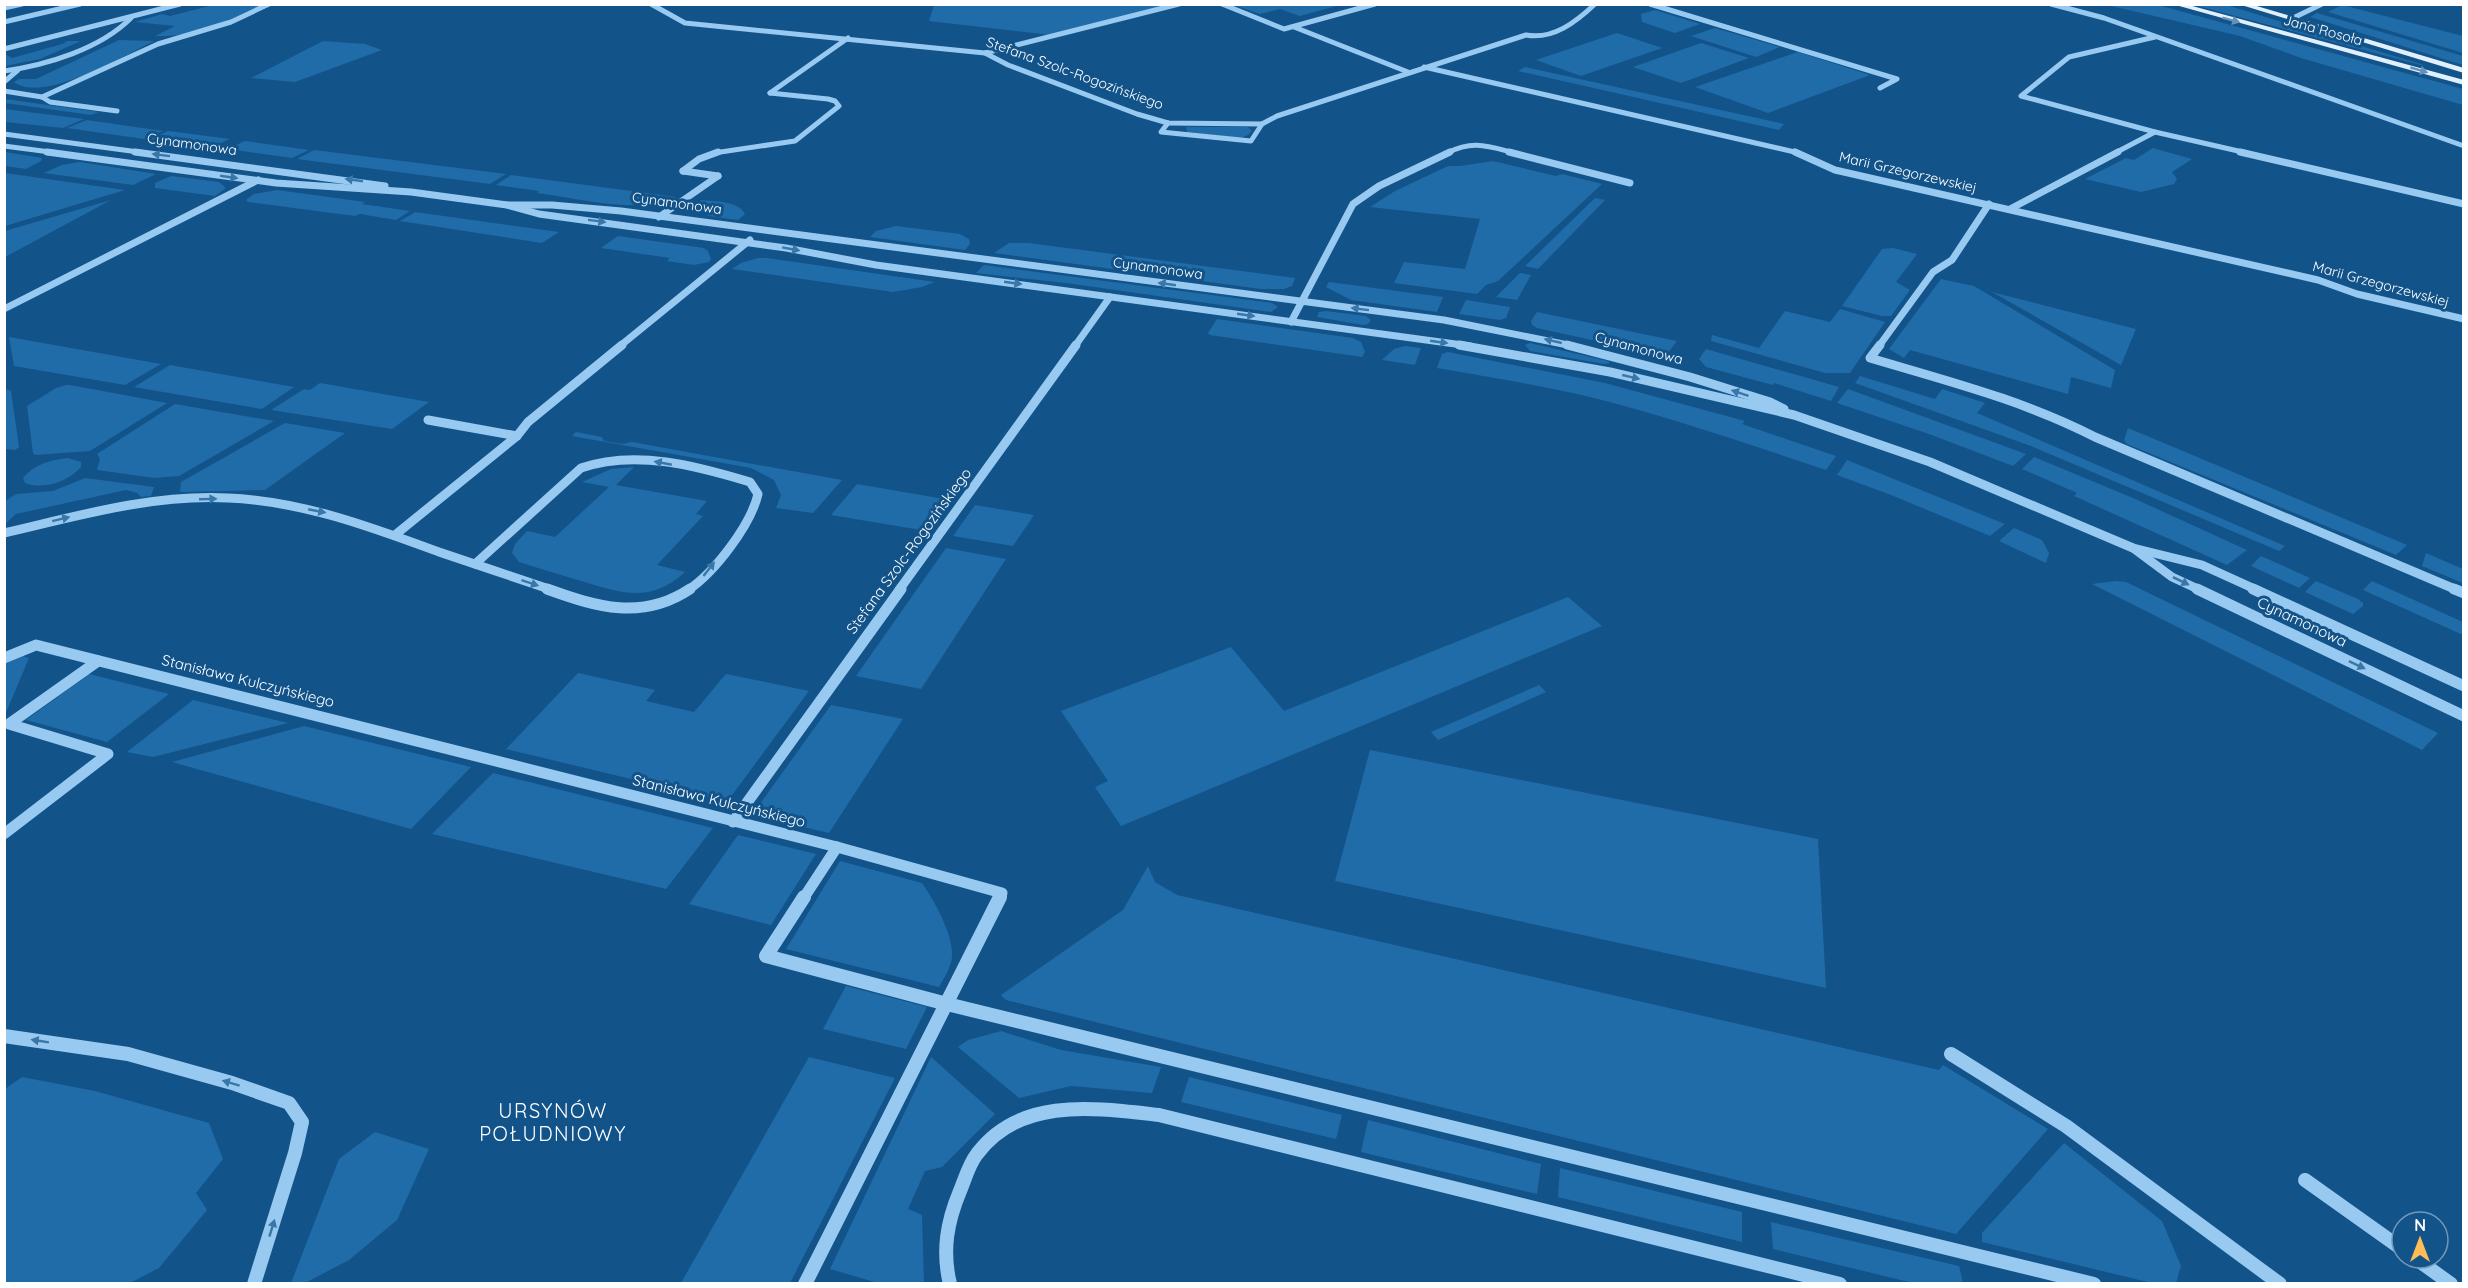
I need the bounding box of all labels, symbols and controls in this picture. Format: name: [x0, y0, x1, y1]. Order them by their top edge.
street label: Jana Rosoła: [2281, 11, 2365, 49]
one-way arrow: [2222, 15, 2240, 25]
street label: Stefana Szolc-Rogozińskiego: [984, 33, 1166, 113]
one-way arrow: [2411, 66, 2429, 75]
street label: Cynamonowa: [146, 129, 238, 159]
street label: Marii Grzegorzewskiej: [1837, 147, 1979, 197]
one-way arrow: [151, 150, 170, 160]
one-way arrow: [220, 172, 239, 181]
one-way arrow: [344, 176, 363, 185]
street label: Cynamonowa: [631, 188, 723, 218]
one-way arrow: [588, 216, 607, 226]
one-way arrow: [781, 244, 800, 253]
street label: Cynamonowa: [1112, 253, 1204, 283]
street label: Marii Grzegorzewskiej: [2311, 257, 2451, 311]
one-way arrow: [1003, 279, 1022, 288]
one-way arrow: [1157, 279, 1176, 288]
one-way arrow: [1351, 304, 1370, 314]
one-way arrow: [1236, 311, 1255, 320]
street label: Cynamonowa: [1593, 328, 1685, 368]
one-way arrow: [1543, 335, 1562, 345]
one-way arrow: [1430, 338, 1449, 347]
one-way arrow: [1622, 373, 1641, 382]
one-way arrow: [1731, 388, 1749, 397]
one-way arrow: [653, 458, 672, 467]
street label: Stefana Szolc-Rogozińskiego: [842, 464, 975, 637]
one-way arrow: [199, 494, 218, 503]
one-way arrow: [307, 507, 326, 516]
one-way arrow: [52, 514, 70, 524]
one-way arrow: [703, 561, 716, 577]
one-way arrow: [2173, 576, 2190, 586]
one-way arrow: [521, 578, 539, 588]
street label: Cynamonowa: [2254, 592, 2350, 651]
street label: Stanisława Kulczyńskiego: [160, 650, 336, 711]
one-way arrow: [2349, 660, 2366, 669]
street label: Stanisława Kulczyńskiego: [631, 770, 807, 831]
one-way arrow: [31, 1037, 50, 1046]
one-way arrow: [222, 1078, 240, 1087]
district label: URSYNÓW POŁUDNIOWY: [479, 1098, 627, 1146]
north arrow: [2390, 1210, 2450, 1270]
text: N: [2414, 1215, 2426, 1235]
one-way arrow: [268, 1219, 277, 1237]

